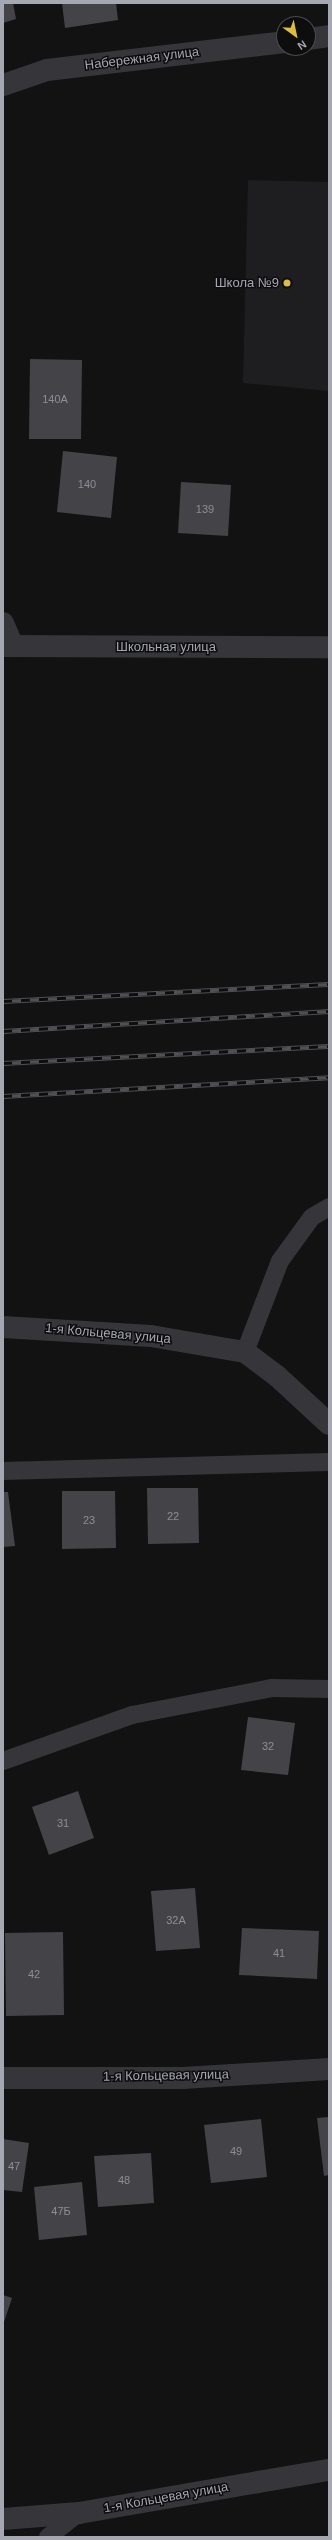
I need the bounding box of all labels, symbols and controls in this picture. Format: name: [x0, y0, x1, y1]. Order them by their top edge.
north arrow: [276, 16, 316, 56]
text: N: [295, 38, 309, 52]
street label: Набережная улица: [84, 44, 200, 74]
place label: Школа №9: [215, 275, 279, 291]
marker: Школа №9: [282, 278, 292, 288]
house number: 140А: [42, 392, 68, 406]
house number: 140: [78, 477, 96, 491]
house number: 139: [196, 502, 214, 516]
street label: Школьная улица: [116, 639, 216, 655]
street label: 1-я Кольцевая улица: [45, 1321, 171, 1347]
house number: 22: [167, 1509, 179, 1523]
house number: 23: [83, 1513, 95, 1527]
house number: 32: [262, 1739, 274, 1753]
house number: 31: [57, 1816, 69, 1830]
house number: 32А: [166, 1913, 186, 1927]
house number: 41: [273, 1946, 285, 1960]
house number: 42: [28, 1967, 40, 1981]
street label: 1-я Кольцевая улица: [103, 2067, 229, 2085]
house number: 49: [230, 2144, 242, 2158]
house number: 47: [8, 2159, 20, 2173]
house number: 48: [118, 2173, 130, 2187]
house number: 47Б: [51, 2204, 71, 2218]
street label: 1-я Кольцевая улица: [103, 2479, 229, 2517]

